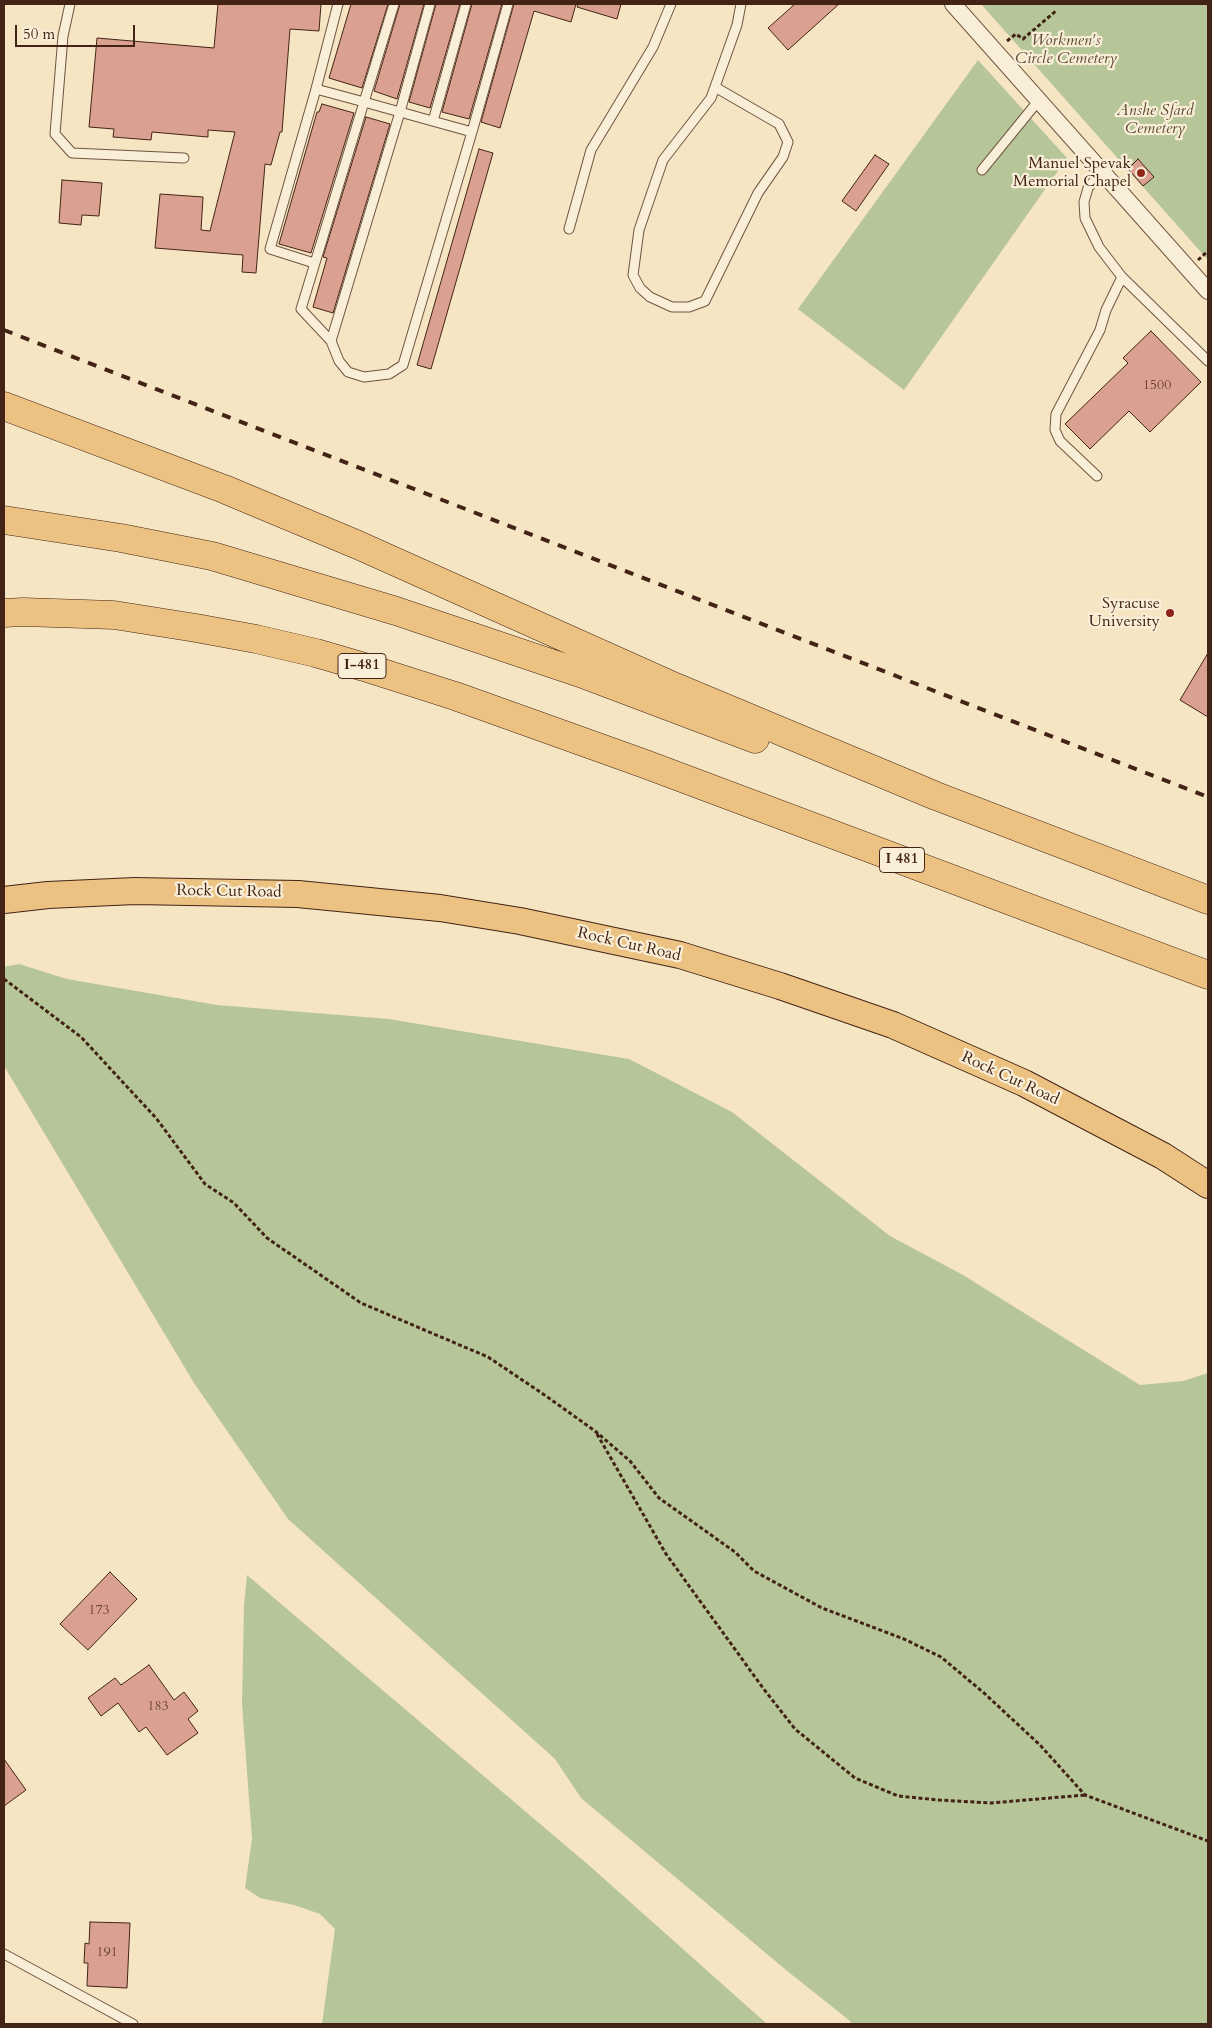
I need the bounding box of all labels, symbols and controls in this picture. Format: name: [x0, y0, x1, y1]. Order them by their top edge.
scale bar: [18, 15, 138, 47]
text: 50 m: [23, 24, 55, 44]
park label: Workmen's Circle Cemetery: [1015, 31, 1117, 69]
park label: Anshe Sfard Cemetery: [1117, 101, 1193, 139]
place label: Manuel Spevak Memorial Chapel: [1013, 154, 1131, 192]
marker: Manuel Spevak Memorial Chapel: [1135, 167, 1147, 179]
house number: 1500: [1143, 378, 1171, 394]
place label: Syracuse University: [1089, 594, 1160, 632]
marker: Syracuse University: [1164, 607, 1176, 619]
road number: I-481: [338, 654, 386, 678]
road number: I 481: [880, 848, 924, 872]
street label: Rock Cut Road: [176, 881, 282, 903]
street label: Rock Cut Road: [575, 924, 683, 966]
street label: Rock Cut Road: [958, 1048, 1062, 1110]
house number: 173: [88, 1603, 110, 1619]
house number: 183: [147, 1699, 169, 1715]
house number: 191: [96, 1945, 118, 1961]

